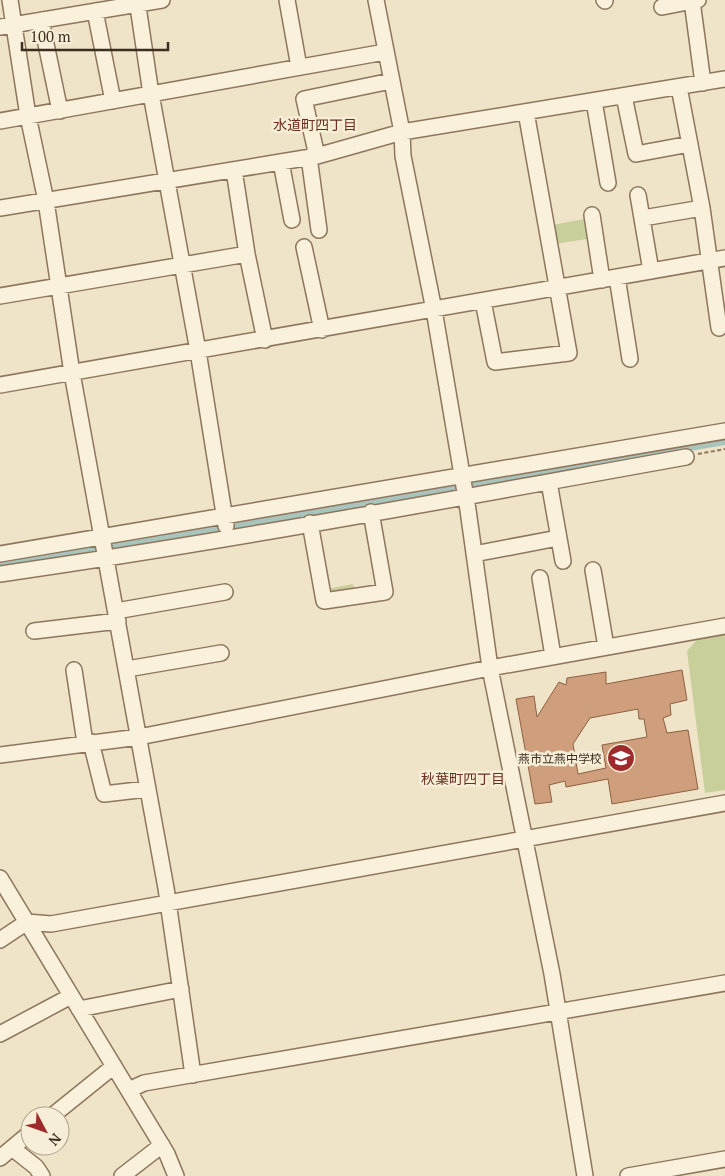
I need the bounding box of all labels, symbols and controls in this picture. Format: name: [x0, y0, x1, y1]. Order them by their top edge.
scale bar: [22, 20, 169, 52]
text: 100 m: [30, 26, 71, 46]
district label: 水道町四丁目: [273, 115, 357, 134]
school or university icon: 燕市立燕中学校: [606, 743, 636, 773]
place label: 燕市立燕中学校: [518, 751, 602, 766]
district label: 秋葉町四丁目: [421, 769, 505, 788]
north arrow: [20, 1106, 70, 1156]
text: N: [44, 1130, 66, 1150]

